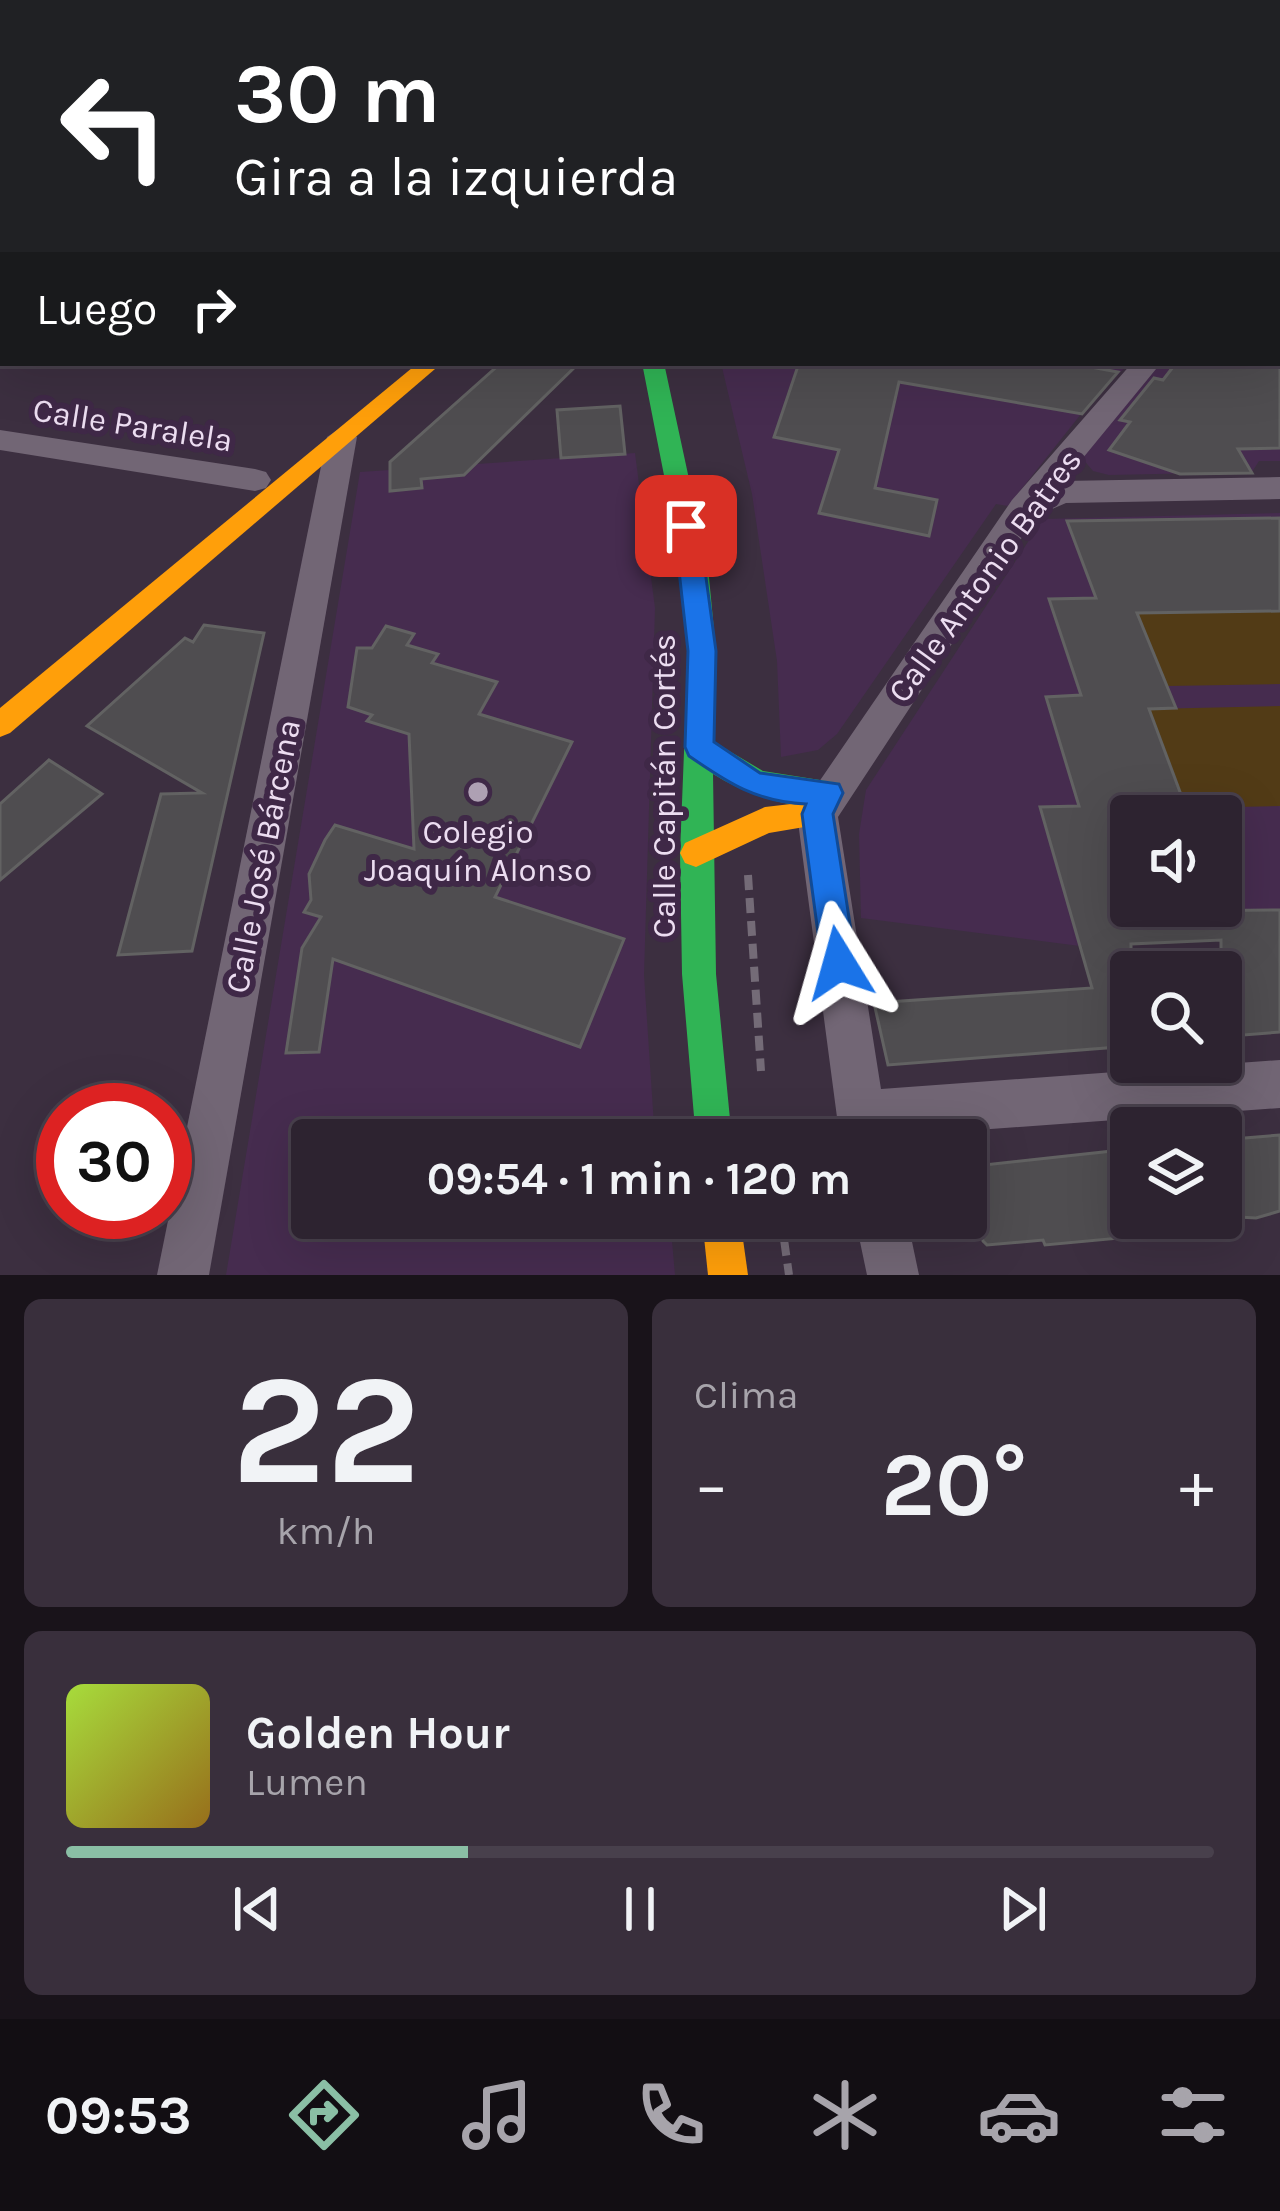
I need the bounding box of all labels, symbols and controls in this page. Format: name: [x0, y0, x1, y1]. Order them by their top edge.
text: 30 m: [234, 45, 440, 143]
icon: left: [36, 48, 192, 204]
text: Gira a la izquierda: [234, 145, 678, 209]
icon: right: [181, 276, 247, 342]
text: Luego: [36, 283, 157, 335]
street label: Calle Paralela: [30, 390, 235, 460]
street label: Calle Antonio Batres: [880, 441, 1089, 710]
pin: [635, 475, 737, 577]
icon: arrive: [653, 493, 719, 559]
street label: Calle Capitán Cortés: [645, 634, 683, 938]
street label: Calle José Bárcena: [218, 716, 308, 996]
marker: Colegio Joaquín Alonso: [465, 779, 491, 805]
map controls: [1110, 795, 1242, 1239]
button: sound: [1110, 795, 1242, 927]
place label: Colegio Joaquín Alonso: [364, 813, 592, 889]
position arrow: [776, 900, 902, 1026]
button: search: [1110, 951, 1242, 1083]
speed limit sign: 30: [36, 1083, 192, 1239]
button: layers: [1110, 1107, 1242, 1239]
text: 09:54 · 1 min · 120 m: [427, 1153, 851, 1205]
text: 22: [232, 1339, 420, 1521]
text: Clima: [694, 1372, 798, 1418]
text: 20°: [881, 1432, 1027, 1538]
text: −: [694, 1446, 729, 1524]
text: +: [1179, 1446, 1214, 1524]
text: km/h: [277, 1508, 375, 1554]
text: Golden Hour: [246, 1707, 510, 1759]
text: Lumen: [246, 1759, 368, 1805]
icon: previous: [224, 1876, 290, 1942]
icon: pause: [607, 1876, 673, 1942]
icon: next: [990, 1876, 1056, 1942]
icon: directions: [282, 2073, 366, 2157]
icon: music: [455, 2073, 539, 2157]
icon: phone: [629, 2073, 713, 2157]
icon: climate: [803, 2073, 887, 2157]
icon: car: [977, 2073, 1061, 2157]
icon: filters: [1151, 2073, 1235, 2157]
text: 09:53: [45, 2083, 192, 2147]

